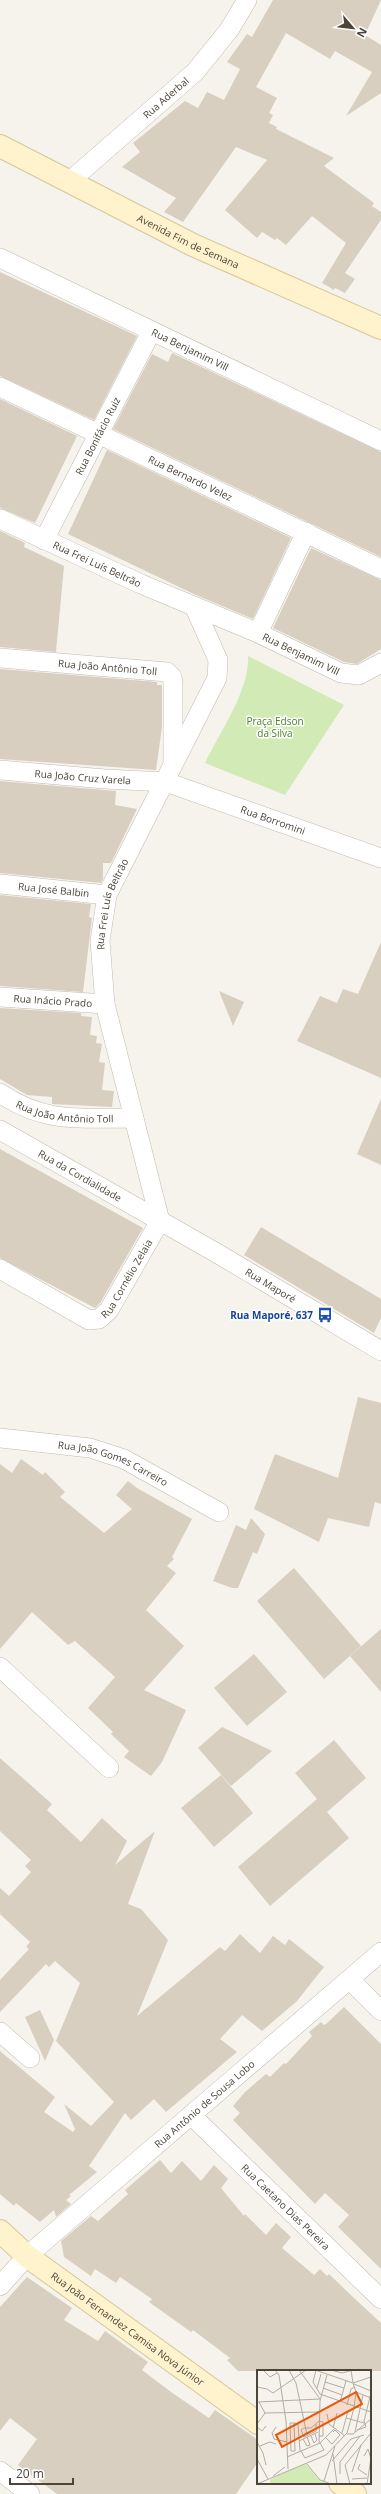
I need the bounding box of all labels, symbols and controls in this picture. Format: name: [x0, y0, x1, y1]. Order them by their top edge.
north arrow: [333, 8, 373, 48]
text: N: [354, 25, 371, 40]
street label: Rua Aderbal: [140, 74, 192, 121]
street label: Avenida Fim de Semana: [135, 211, 241, 272]
street label: Rua Benjamim Vill: [149, 325, 231, 374]
street label: Rua Bonifácio Ruiz: [72, 394, 124, 477]
street label: Rua Bernardo Velez: [146, 452, 235, 504]
street label: Rua Frei Luís Beltrão: [51, 537, 144, 590]
street label: Rua Benjamim Vill: [260, 629, 342, 678]
street label: Rua João Antônio Toll: [58, 656, 158, 678]
park label: Praça Edson da Silva: [246, 714, 304, 740]
street label: Rua João Cruz Varela: [34, 766, 131, 787]
street label: Rua Borromini: [239, 802, 307, 838]
street label: Rua Frei Luís Beltrão: [93, 856, 131, 950]
street label: Rua José Balbin: [17, 879, 90, 900]
street label: Rua Inácio Prado: [13, 991, 93, 1010]
street label: Rua João Antônio Toll: [14, 1097, 114, 1125]
street label: Rua da Cordialidade: [36, 1146, 125, 1205]
street label: Rua Cornélio Zelaia: [98, 1236, 155, 1321]
street label: Rua Maporé: [243, 1265, 299, 1306]
bus stop icon: Rua Maporé, 637: [316, 1306, 334, 1324]
place label: Rua Maporé, 637: [230, 1308, 313, 1322]
street label: Rua João Gomes Carreiro: [57, 1437, 171, 1489]
street label: Rua Antônio de Sousa Lobo: [151, 2057, 257, 2151]
street label: Rua Caetano Dias Pereira: [239, 2161, 333, 2253]
street label: Rua João Fernandez Camisa Nova Júnior: [48, 2269, 207, 2389]
inset map: [257, 2370, 371, 2484]
scale bar: [10, 2460, 73, 2486]
text: 20 m: [16, 2465, 44, 2482]

